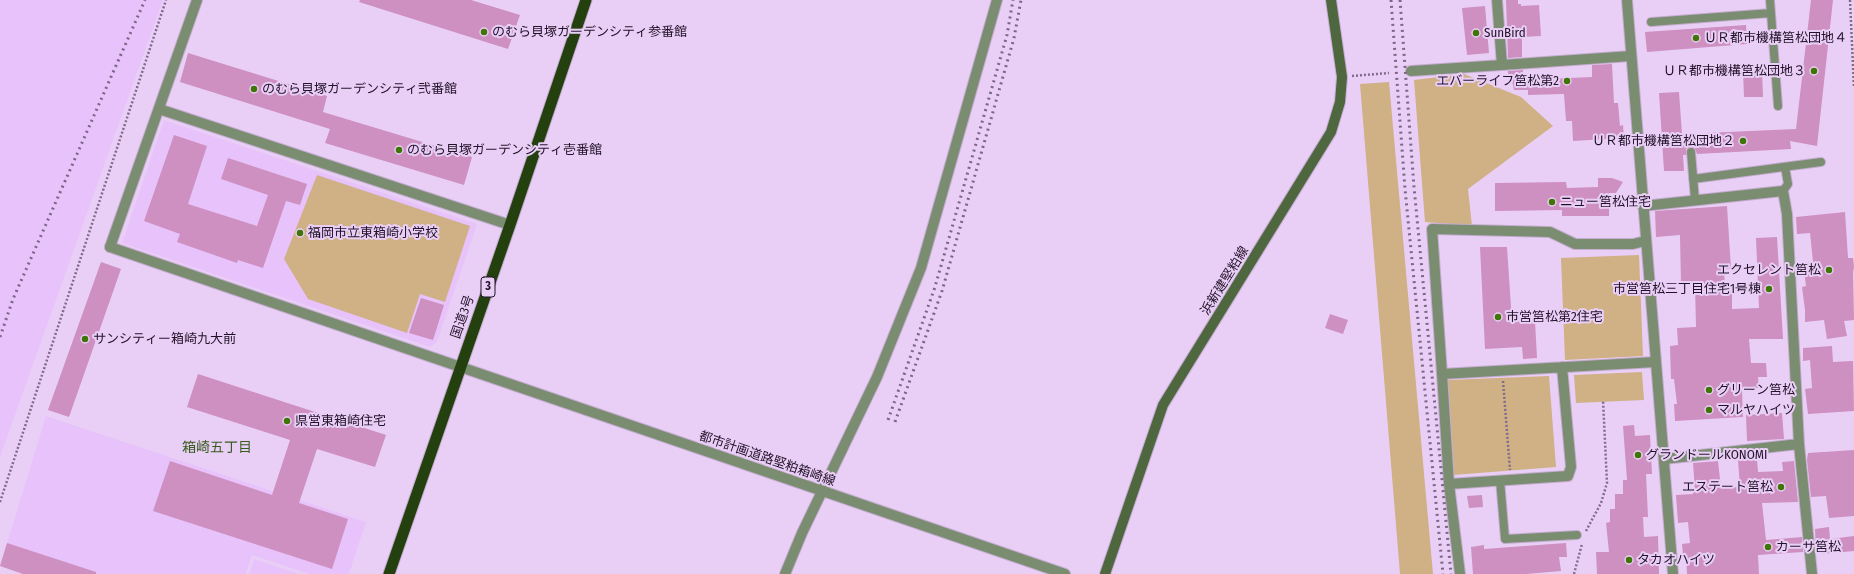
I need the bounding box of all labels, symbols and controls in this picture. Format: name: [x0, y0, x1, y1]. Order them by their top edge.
place label: のむら貝塚ガーデンシティ参番館: [492, 24, 687, 40]
place label: SunBird: [1484, 25, 1526, 41]
marker: のむら貝塚ガーデンシティ参番館: [479, 27, 489, 37]
marker: SunBird: [1471, 28, 1481, 38]
place label: ＵＲ都市機構筥松団地４: [1704, 30, 1847, 46]
marker: ＵＲ都市機構筥松団地４: [1691, 33, 1701, 43]
place label: ＵＲ都市機構筥松団地３: [1663, 63, 1806, 79]
marker: ＵＲ都市機構筥松団地３: [1809, 66, 1819, 76]
place label: エバーライフ筥松第2: [1436, 73, 1559, 89]
marker: エバーライフ筥松第2: [1562, 76, 1572, 86]
place label: のむら貝塚ガーデンシティ弐番館: [262, 81, 457, 97]
marker: のむら貝塚ガーデンシティ弐番館: [249, 84, 259, 94]
place label: ＵＲ都市機構筥松団地２: [1592, 133, 1735, 149]
marker: ＵＲ都市機構筥松団地２: [1738, 136, 1748, 146]
place label: のむら貝塚ガーデンシティ壱番館: [407, 142, 602, 158]
marker: のむら貝塚ガーデンシティ壱番館: [394, 145, 404, 155]
place label: ニュー筥松住宅: [1560, 194, 1651, 210]
marker: ニュー筥松住宅: [1547, 197, 1557, 207]
place label: 福岡市立東箱崎小学校: [308, 225, 438, 241]
marker: 福岡市立東箱崎小学校: [295, 228, 305, 238]
street label: 浜新建堅粕線: [1198, 244, 1252, 318]
place label: エクセレント筥松: [1717, 262, 1821, 278]
marker: エクセレント筥松: [1824, 265, 1834, 275]
road number: 3: [481, 277, 495, 297]
place label: 市営筥松三丁目住宅1号棟: [1613, 281, 1761, 297]
marker: 市営筥松三丁目住宅1号棟: [1764, 284, 1774, 294]
street label: 国道3号: [448, 293, 478, 341]
place label: 市営筥松第2住宅: [1506, 309, 1603, 325]
marker: 市営筥松第2住宅: [1493, 312, 1503, 322]
place label: サンシティー箱崎九大前: [93, 331, 236, 347]
marker: サンシティー箱崎九大前: [80, 334, 90, 344]
place label: グリーン筥松: [1717, 382, 1795, 398]
marker: グリーン筥松: [1704, 385, 1714, 395]
place label: マルヤハイツ: [1717, 402, 1795, 418]
marker: マルヤハイツ: [1704, 405, 1714, 415]
place label: 県営東箱崎住宅: [295, 413, 386, 429]
marker: 県営東箱崎住宅: [282, 416, 292, 426]
street label: 都市計画道路堅粕箱崎線: [697, 428, 837, 490]
district label: 箱崎五丁目: [182, 440, 252, 456]
place label: グランドールKONOMI: [1646, 447, 1767, 463]
marker: グランドールKONOMI: [1633, 450, 1643, 460]
place label: エステート筥松: [1682, 479, 1773, 495]
marker: エステート筥松: [1776, 482, 1786, 492]
place label: カーサ筥松: [1776, 539, 1841, 555]
marker: カーサ筥松: [1763, 542, 1773, 552]
place label: タカオハイツ: [1637, 552, 1715, 568]
marker: タカオハイツ: [1624, 555, 1634, 565]

